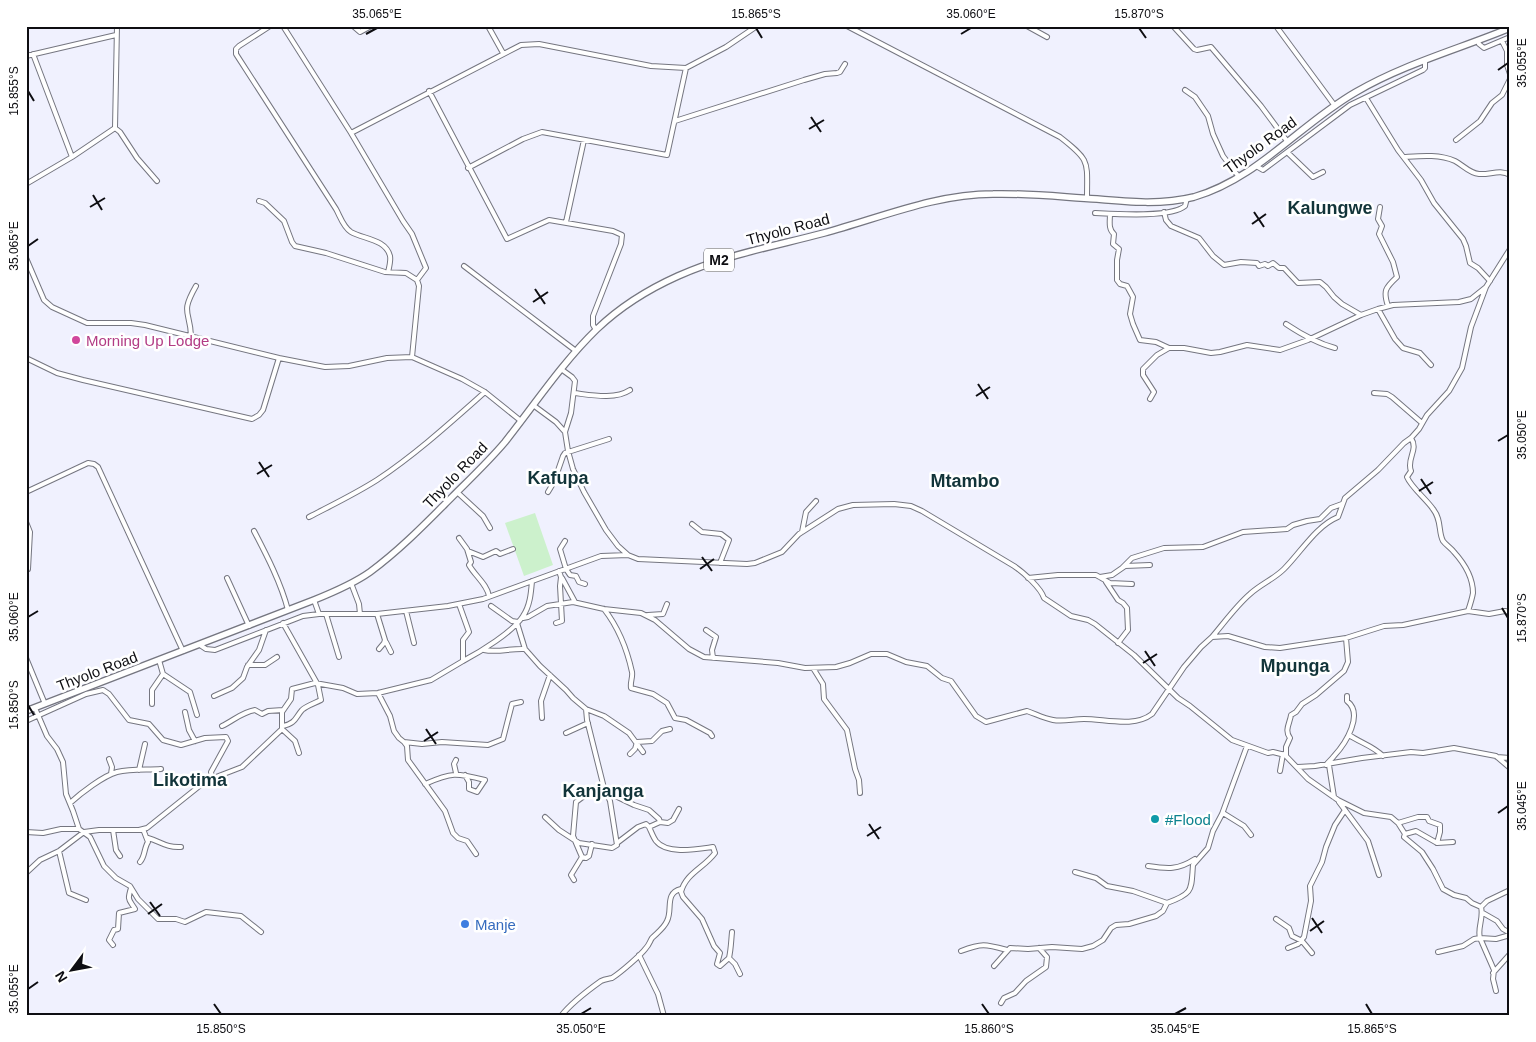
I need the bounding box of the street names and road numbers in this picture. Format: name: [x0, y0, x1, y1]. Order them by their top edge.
street label: Thyolo Road: [1221, 113, 1299, 177]
street label: Thyolo Road: [745, 210, 831, 248]
road number: M2: [704, 248, 734, 272]
street label: Thyolo Road: [419, 439, 491, 511]
street label: Thyolo Road: [54, 648, 140, 694]

